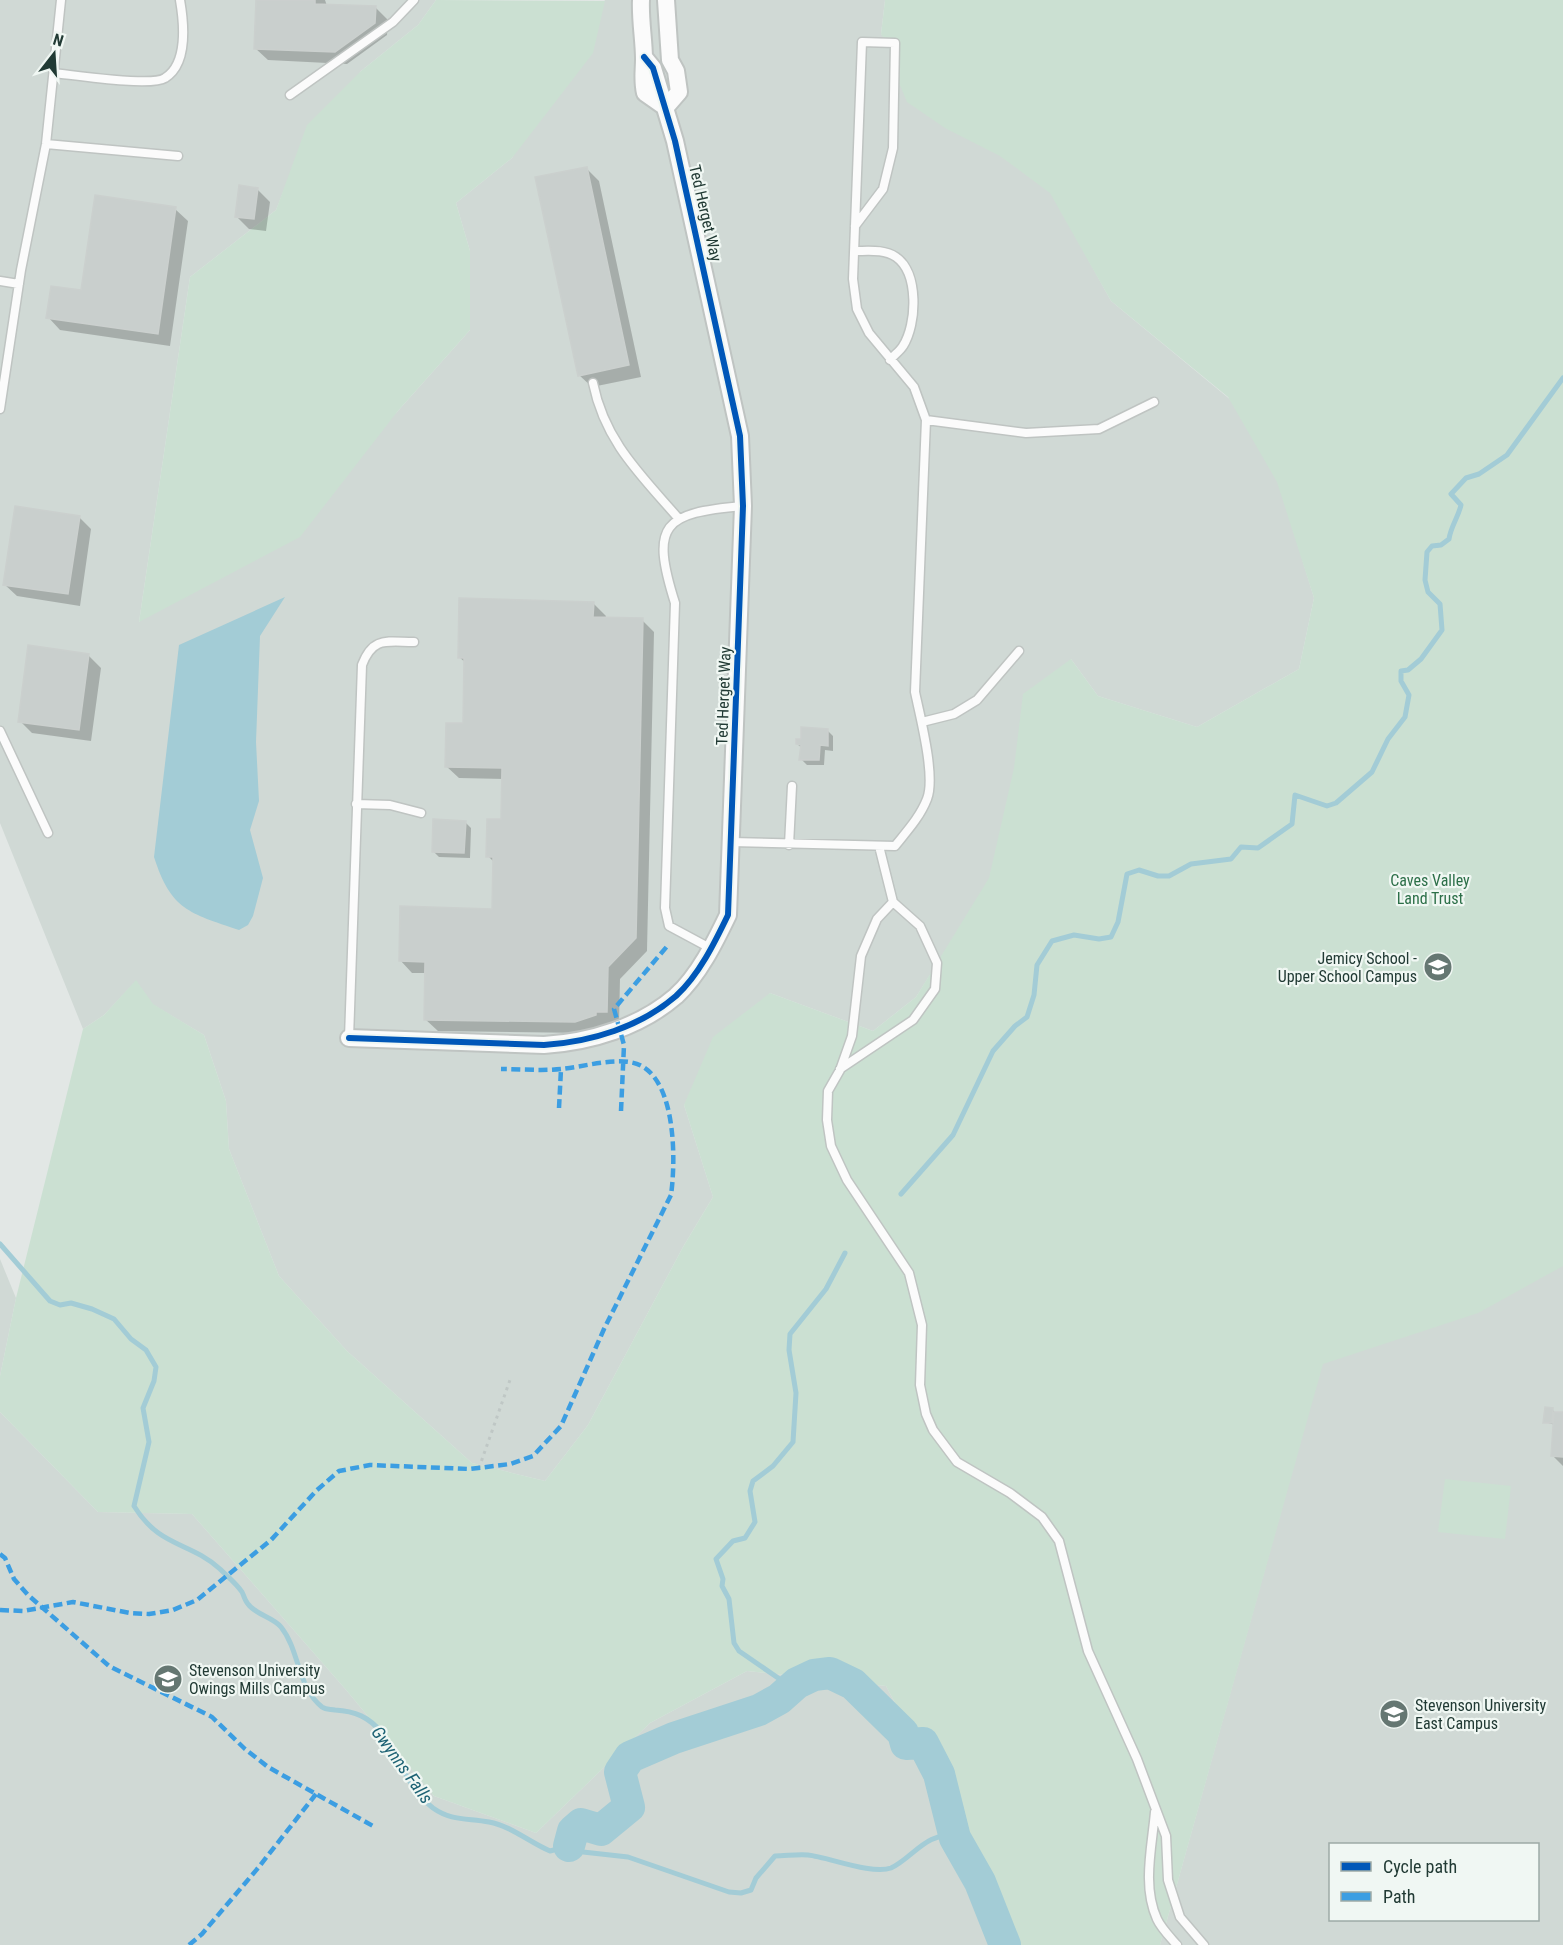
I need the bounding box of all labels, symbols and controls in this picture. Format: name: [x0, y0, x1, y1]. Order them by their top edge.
north arrow: [24, 24, 84, 84]
text: N: [51, 30, 66, 51]
street label: Ted Herget Way: [685, 163, 726, 264]
street label: Ted Herget Way: [712, 646, 735, 746]
park label: Caves Valley Land Trust: [1390, 871, 1470, 908]
place label: Jemicy School - Upper School Campus: [1278, 949, 1417, 986]
school or university icon: Jemicy School - Upper School Campus: [1422, 951, 1454, 983]
place label: Stevenson University Owings Mills Campus: [189, 1661, 325, 1698]
school or university icon: Stevenson University Owings Mills Campus: [152, 1663, 184, 1695]
place label: Stevenson University East Campus: [1415, 1696, 1546, 1733]
school or university icon: Stevenson University East Campus: [1378, 1698, 1410, 1730]
water label: Gwynns Falls: [367, 1722, 437, 1807]
legend: [1329, 1843, 1539, 1921]
text: Cycle path: [1383, 1856, 1457, 1877]
text: Path: [1383, 1886, 1416, 1907]

